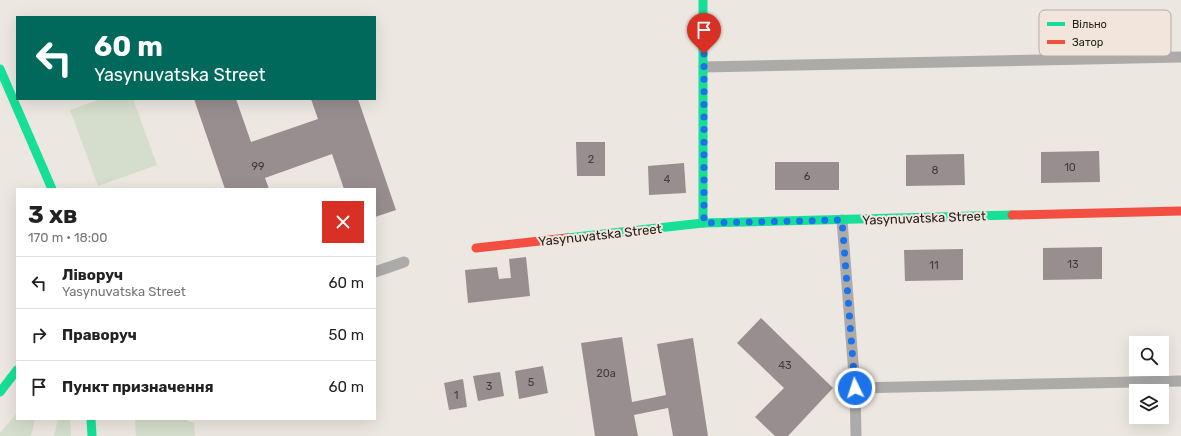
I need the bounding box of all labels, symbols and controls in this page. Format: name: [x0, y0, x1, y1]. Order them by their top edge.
legend: [1039, 10, 1171, 56]
pin: [687, 13, 721, 54]
text: Вільно: [1072, 18, 1107, 31]
icon: arrive: [693, 19, 715, 41]
text: 60 m: [94, 30, 163, 63]
icon: left: [28, 32, 80, 84]
text: Затор: [1072, 36, 1103, 49]
text: Yasynuvatska Street: [94, 64, 266, 86]
house number: 2: [588, 153, 594, 166]
house number: 99: [251, 160, 265, 173]
house number: 10: [1064, 161, 1076, 174]
house number: 8: [932, 164, 939, 177]
house number: 6: [804, 170, 811, 183]
house number: 4: [664, 173, 671, 186]
text: 3 хв: [28, 201, 78, 229]
button: close: [322, 201, 364, 243]
street label: Yasynuvatska Street: [862, 208, 986, 228]
street label: Yasynuvatska Street: [538, 221, 662, 249]
text: 170 m · 18:00: [28, 230, 108, 245]
house number: 13: [1067, 258, 1079, 271]
house number: 11: [929, 259, 939, 272]
text: Ліворуч: [62, 266, 123, 284]
icon: left: [28, 272, 50, 294]
text: 60 m: [328, 274, 364, 292]
text: Yasynuvatska Street: [62, 284, 186, 299]
icon: right: [28, 324, 50, 346]
text: Праворуч: [62, 326, 137, 344]
text: 50 m: [329, 326, 364, 344]
map controls: [1129, 336, 1169, 424]
button: search: [1129, 336, 1169, 376]
house number: 43: [778, 359, 792, 372]
house number: 20а: [596, 367, 616, 380]
position arrow: [834, 367, 876, 409]
icon: arrive: [28, 376, 50, 398]
house number: 5: [528, 376, 535, 389]
text: Пункт призначення: [62, 378, 214, 396]
text: 60 m: [328, 378, 364, 396]
house number: 3: [486, 380, 493, 393]
button: layers: [1129, 384, 1169, 424]
house number: 1: [454, 389, 458, 402]

